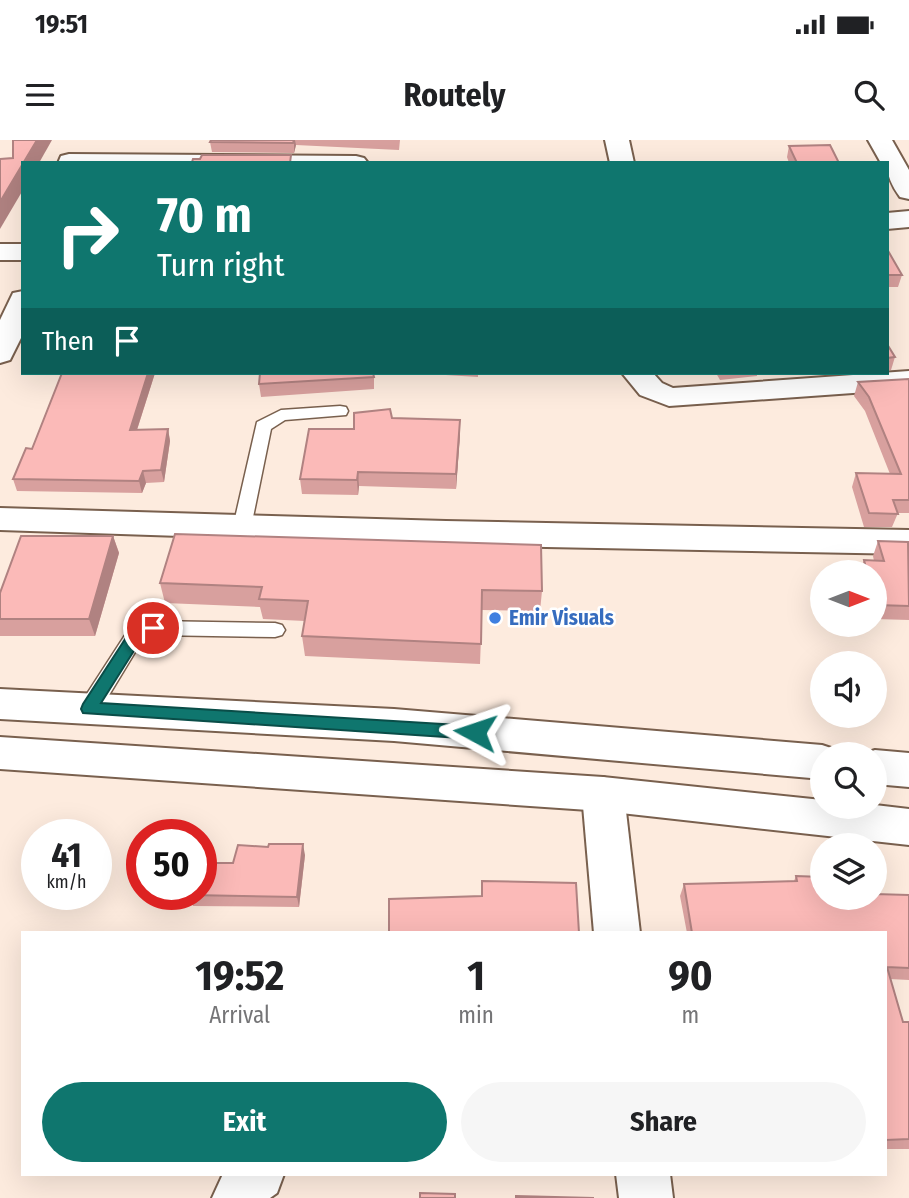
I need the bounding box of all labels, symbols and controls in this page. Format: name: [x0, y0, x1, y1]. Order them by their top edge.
text: 19:51: [35, 9, 88, 40]
icon: menu: [21, 76, 59, 114]
text: Routely: [404, 76, 505, 114]
icon: search: [850, 76, 888, 114]
text: 70 m: [157, 186, 252, 245]
icon: right: [42, 189, 133, 280]
text: Turn right: [157, 246, 284, 284]
icon: arrive: [108, 322, 146, 360]
text: Then: [42, 326, 94, 357]
north arrow: [810, 560, 887, 637]
map controls: [810, 560, 887, 910]
pin: [123, 598, 183, 658]
place label: Emir Visuals: [509, 605, 614, 631]
icon: arrive: [134, 609, 172, 647]
marker: Emir Visuals: [487, 610, 503, 626]
button: sound: [810, 651, 887, 728]
position arrow: [438, 695, 512, 769]
button: search: [810, 742, 887, 819]
speed limit sign: 50: [126, 819, 217, 910]
button: layers: [810, 833, 887, 910]
text: 41: [51, 834, 82, 876]
text: km/h: [46, 871, 87, 893]
text: 19:52: [195, 951, 284, 1001]
text: 1: [467, 951, 485, 1001]
text: 90: [668, 951, 713, 1001]
text: Arrival: [209, 1001, 270, 1029]
text: min: [458, 1001, 494, 1029]
text: m: [682, 1001, 699, 1029]
button: Exit: [42, 1082, 447, 1162]
button: Share: [461, 1082, 866, 1162]

